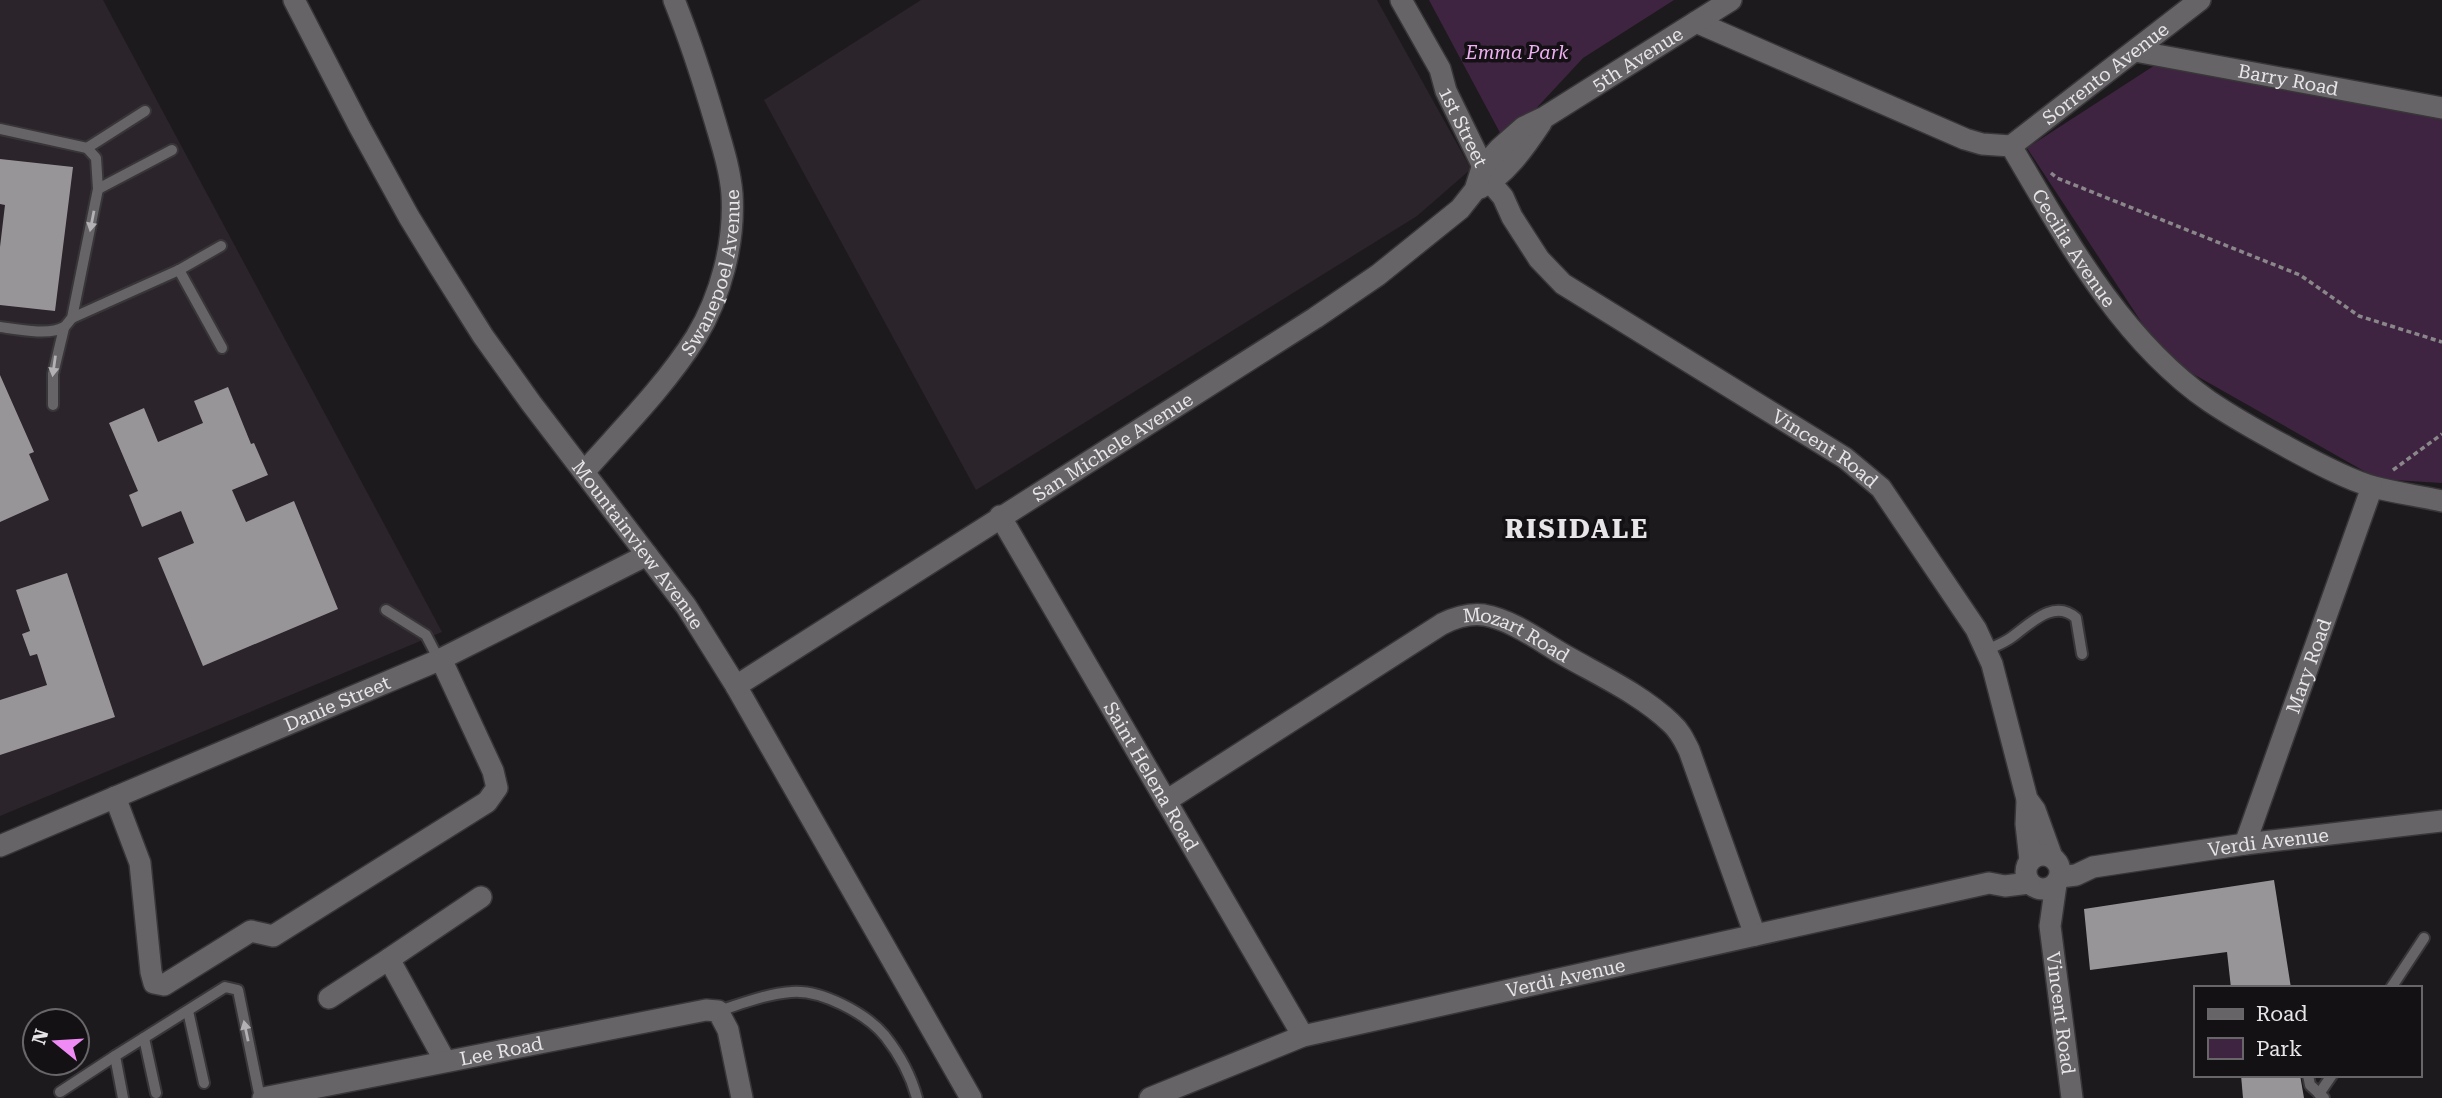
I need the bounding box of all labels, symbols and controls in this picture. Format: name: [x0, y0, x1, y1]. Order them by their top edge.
street label: Sorrento Avenue: [2038, 18, 2173, 130]
street label: 5th Avenue: [1588, 22, 1687, 97]
park label: Emma Park: [1465, 41, 1569, 64]
street label: Barry Road: [2236, 59, 2340, 101]
street label: 1st Street: [1434, 83, 1492, 171]
street label: Cecilia Avenue: [2027, 185, 2120, 312]
street label: Swanepoel Avenue: [676, 189, 744, 360]
one-way arrow: [86, 210, 97, 232]
one-way arrow: [49, 355, 60, 377]
street label: San Michele Avenue: [1028, 388, 1197, 507]
street label: Vincent Road: [1768, 405, 1883, 493]
street label: Mountainview Avenue: [567, 456, 709, 634]
district label: RISIDALE: [1505, 514, 1649, 544]
street label: Mozart Road: [1462, 603, 1573, 668]
street label: Mary Road: [2281, 616, 2336, 717]
street label: Danie Street: [281, 671, 394, 736]
street label: Saint Helena Road: [1099, 698, 1204, 855]
street label: Verdi Avenue: [2206, 823, 2330, 861]
street label: Vincent Road: [2041, 950, 2080, 1076]
street label: Verdi Avenue: [1504, 953, 1627, 1002]
legend: [2194, 986, 2421, 1077]
text: Road: [2256, 1002, 2308, 1026]
north arrow: [21, 1007, 91, 1077]
one-way arrow: [241, 1020, 252, 1042]
text: N: [27, 1026, 54, 1047]
street label: Lee Road: [458, 1032, 545, 1071]
text: Park: [2256, 1037, 2302, 1061]

